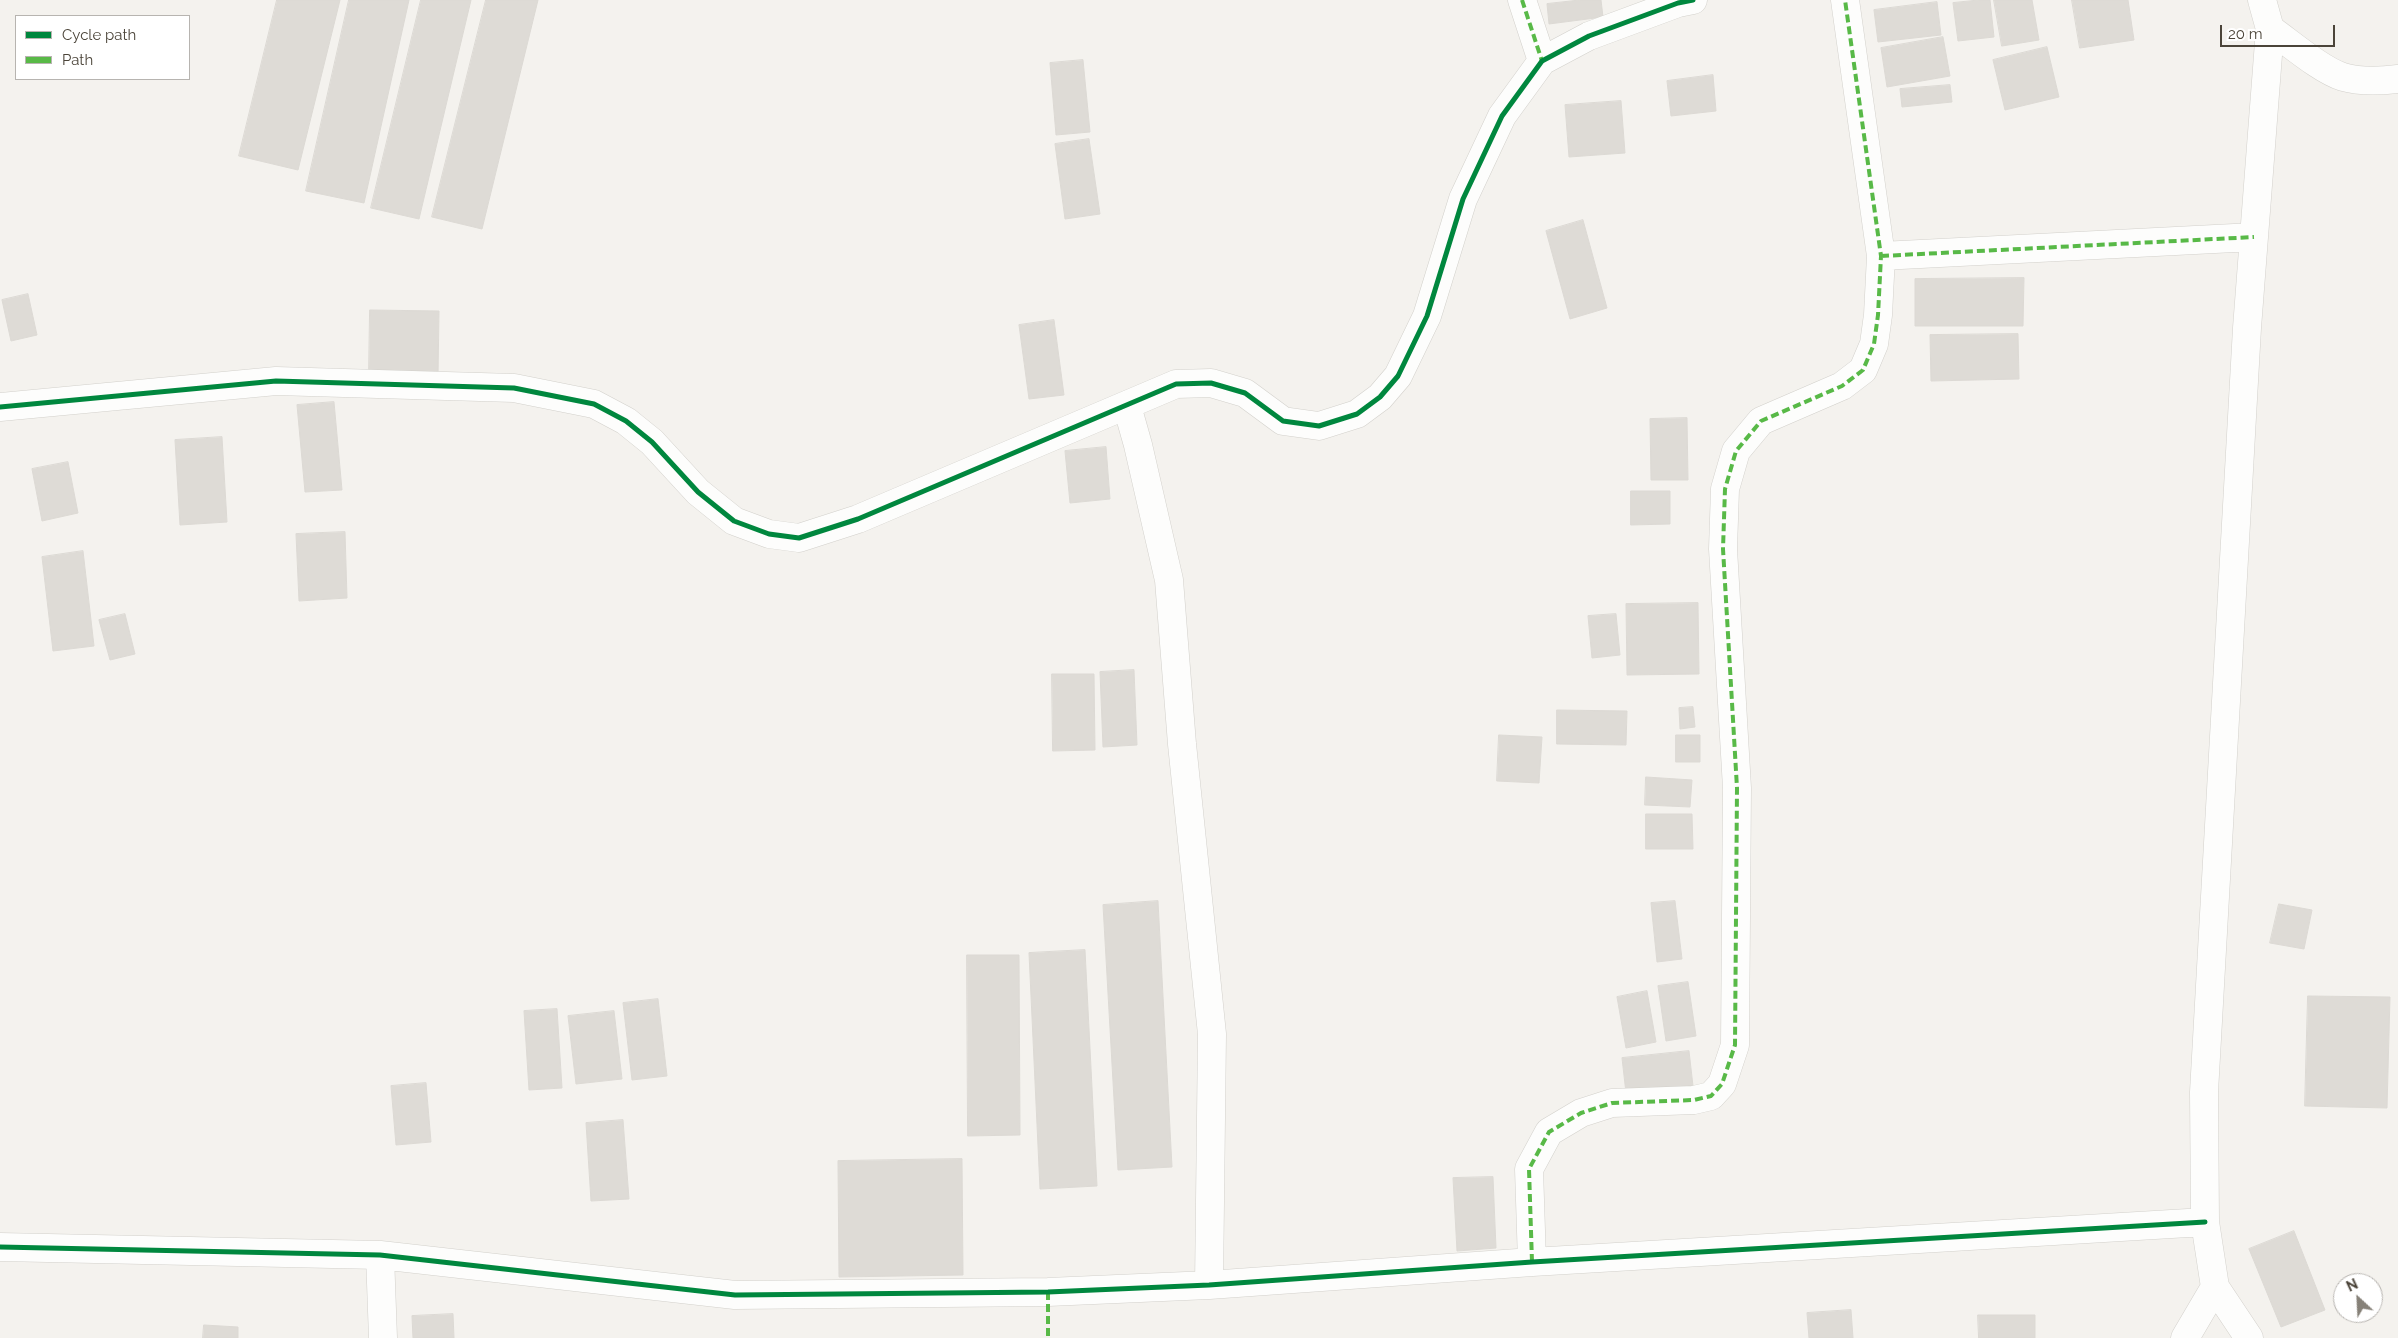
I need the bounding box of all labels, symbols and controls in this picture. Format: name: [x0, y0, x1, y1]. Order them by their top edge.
legend: [15, 15, 190, 80]
scale bar: [2223, 15, 2338, 47]
text: 20 m: [2228, 25, 2263, 43]
text: Cycle path: [62, 26, 136, 44]
text: Path: [62, 51, 93, 69]
north arrow: [2333, 1273, 2383, 1323]
text: N: [2344, 1276, 2360, 1295]

